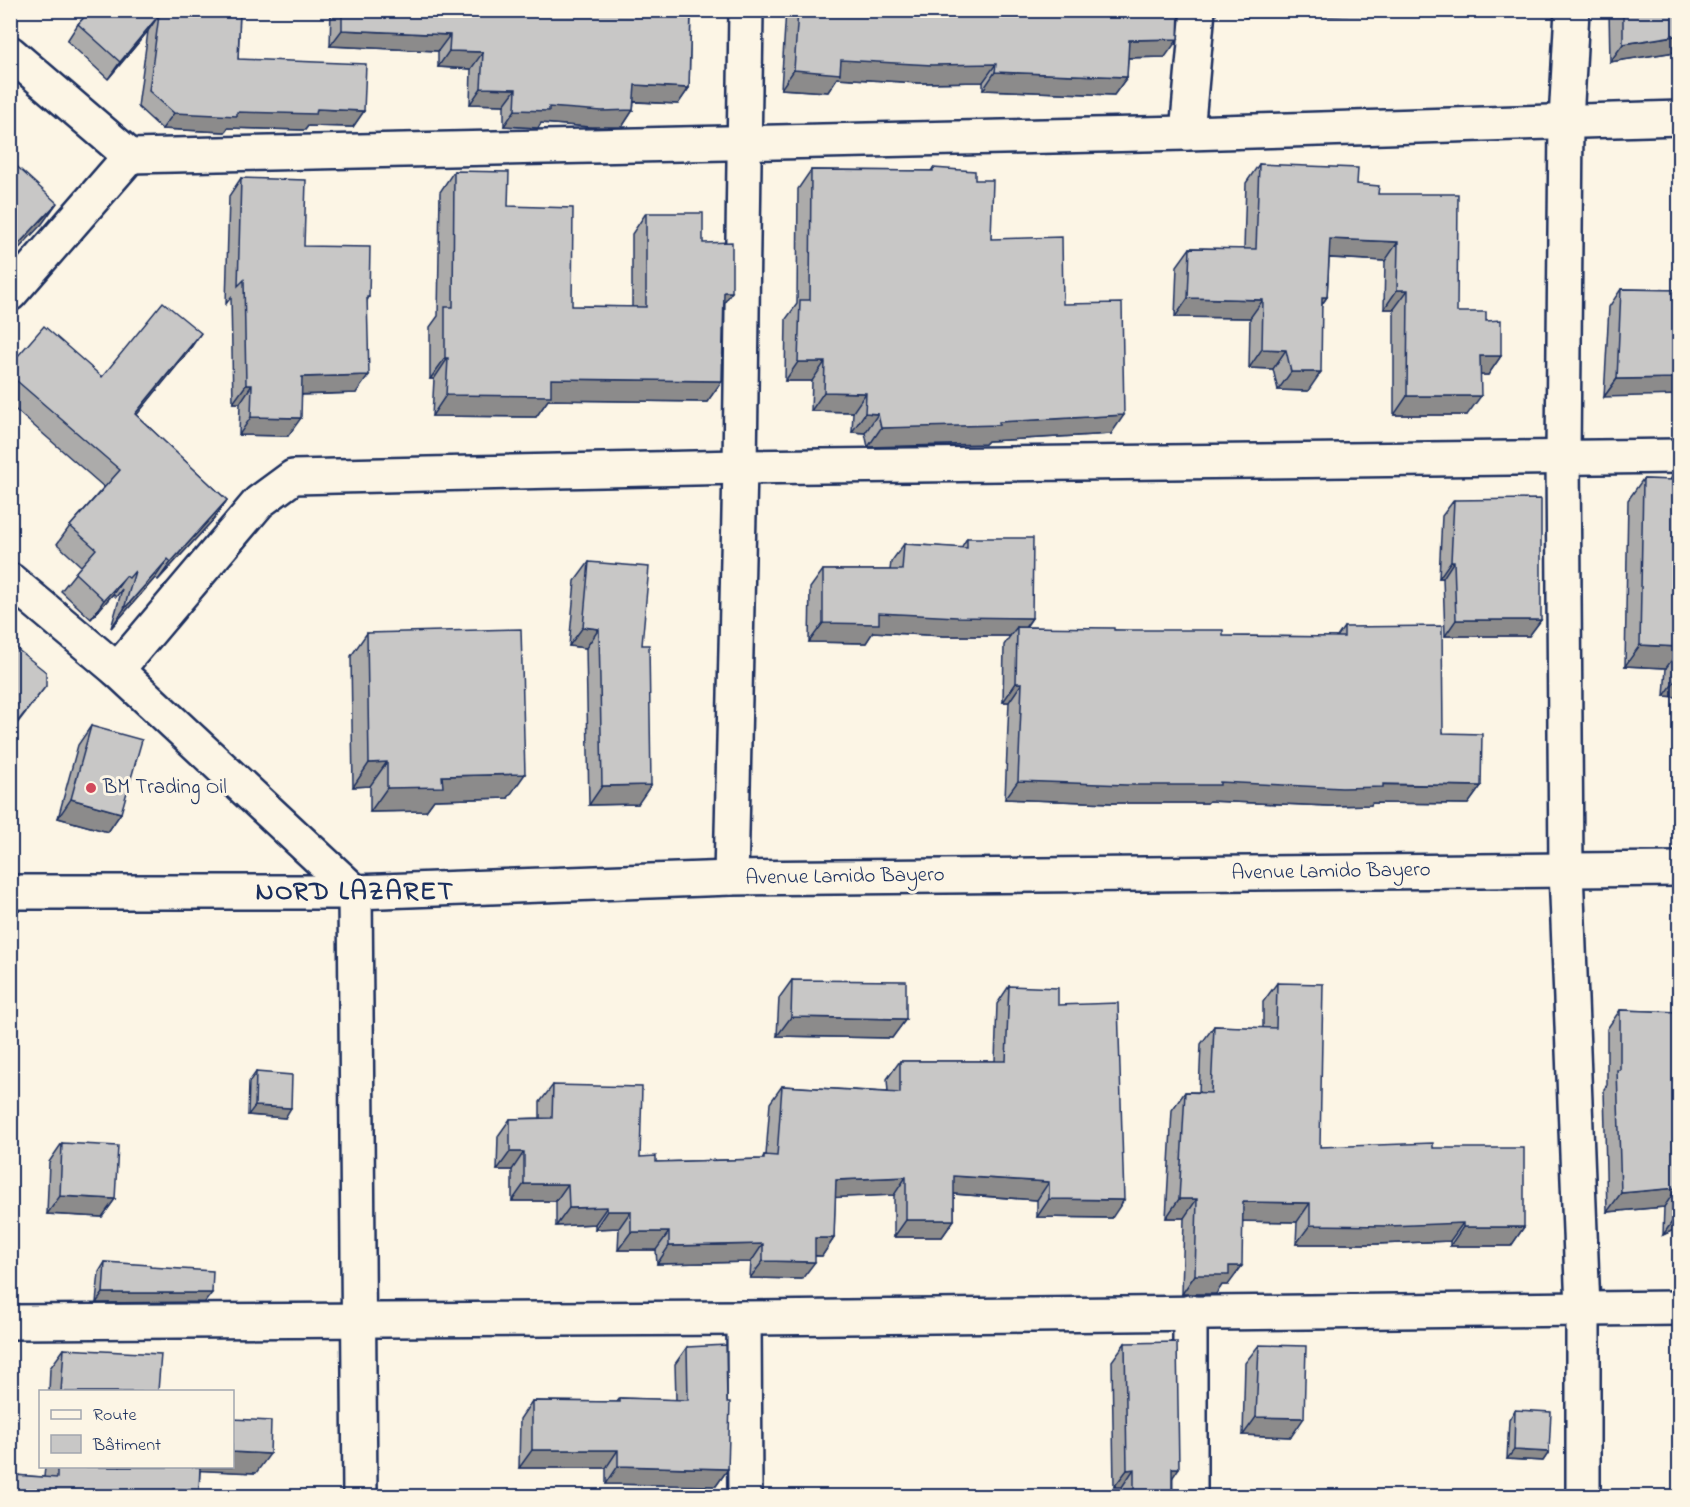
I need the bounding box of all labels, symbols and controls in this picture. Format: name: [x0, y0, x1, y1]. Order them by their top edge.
place label: BM Trading Oil: [102, 773, 227, 805]
marker: BM Trading Oil: [84, 781, 98, 795]
street label: Avenue Lamido Bayero: [1231, 855, 1431, 891]
street label: Avenue Lamido Bayero: [745, 860, 945, 896]
district label: NORD LAZARET: [255, 873, 455, 912]
legend: [39, 1390, 234, 1468]
text: Route: [93, 1403, 138, 1429]
text: Bâtiment: [92, 1433, 161, 1459]

